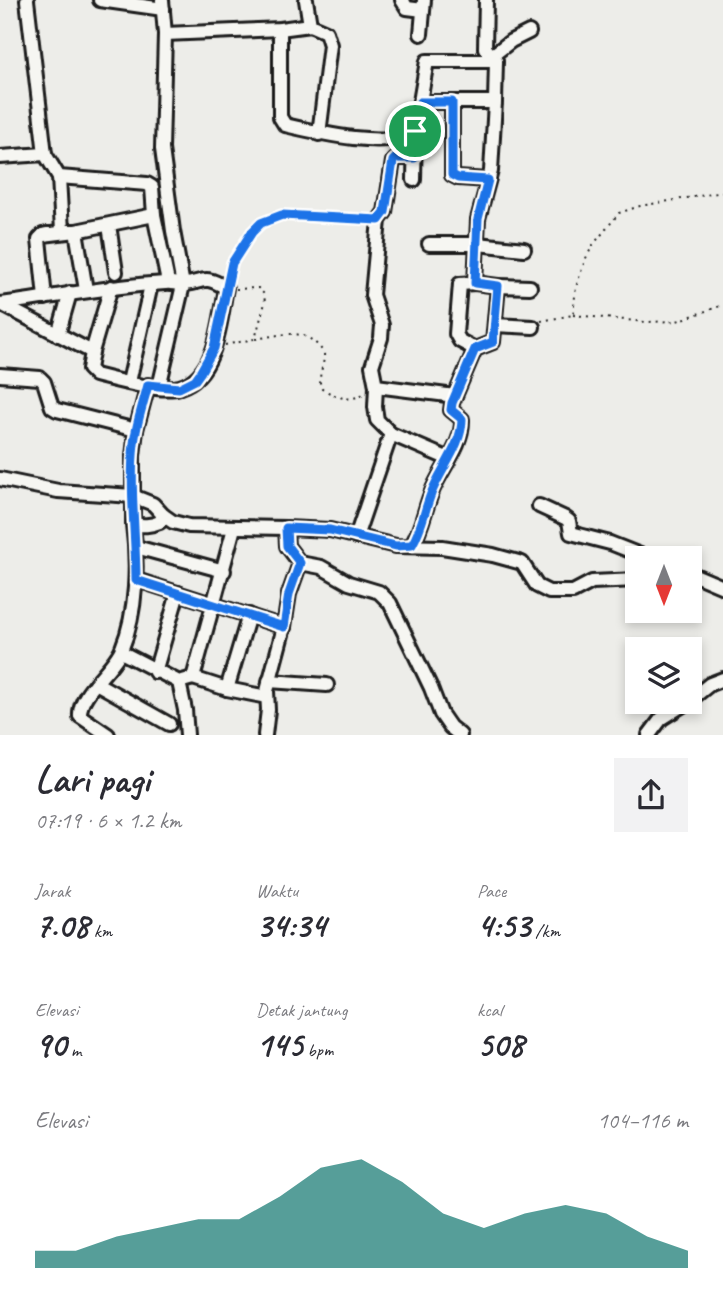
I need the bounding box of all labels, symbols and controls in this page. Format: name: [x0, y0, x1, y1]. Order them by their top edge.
pin: [385, 101, 445, 161]
icon: arrive: [396, 112, 434, 150]
north arrow: [625, 546, 702, 623]
map controls: [625, 546, 702, 714]
button: layers: [625, 637, 702, 714]
text: Lari pagi: [35, 756, 150, 803]
button: share: [614, 758, 688, 832]
text: 07:19 · 6 × 1.2 km: [35, 806, 181, 835]
text: Jarak: [35, 879, 70, 903]
text: Waktu: [256, 879, 298, 903]
text: Pace: [477, 879, 506, 903]
text: 7.08: [35, 903, 89, 948]
text: 34:34: [256, 903, 326, 948]
text: 4:53: [477, 903, 531, 948]
text: km: [89, 919, 112, 943]
text: /km: [531, 919, 560, 943]
text: Elevasi: [35, 998, 78, 1022]
text: Detak jantung: [256, 998, 348, 1022]
text: kcal: [477, 998, 502, 1022]
text: 90: [35, 1022, 66, 1067]
text: 145: [256, 1022, 303, 1067]
text: 508: [477, 1022, 524, 1067]
text: m: [66, 1038, 81, 1062]
text: bpm: [303, 1038, 333, 1062]
text: Elevasi: [35, 1106, 88, 1135]
text: 104–116 m: [597, 1106, 688, 1135]

